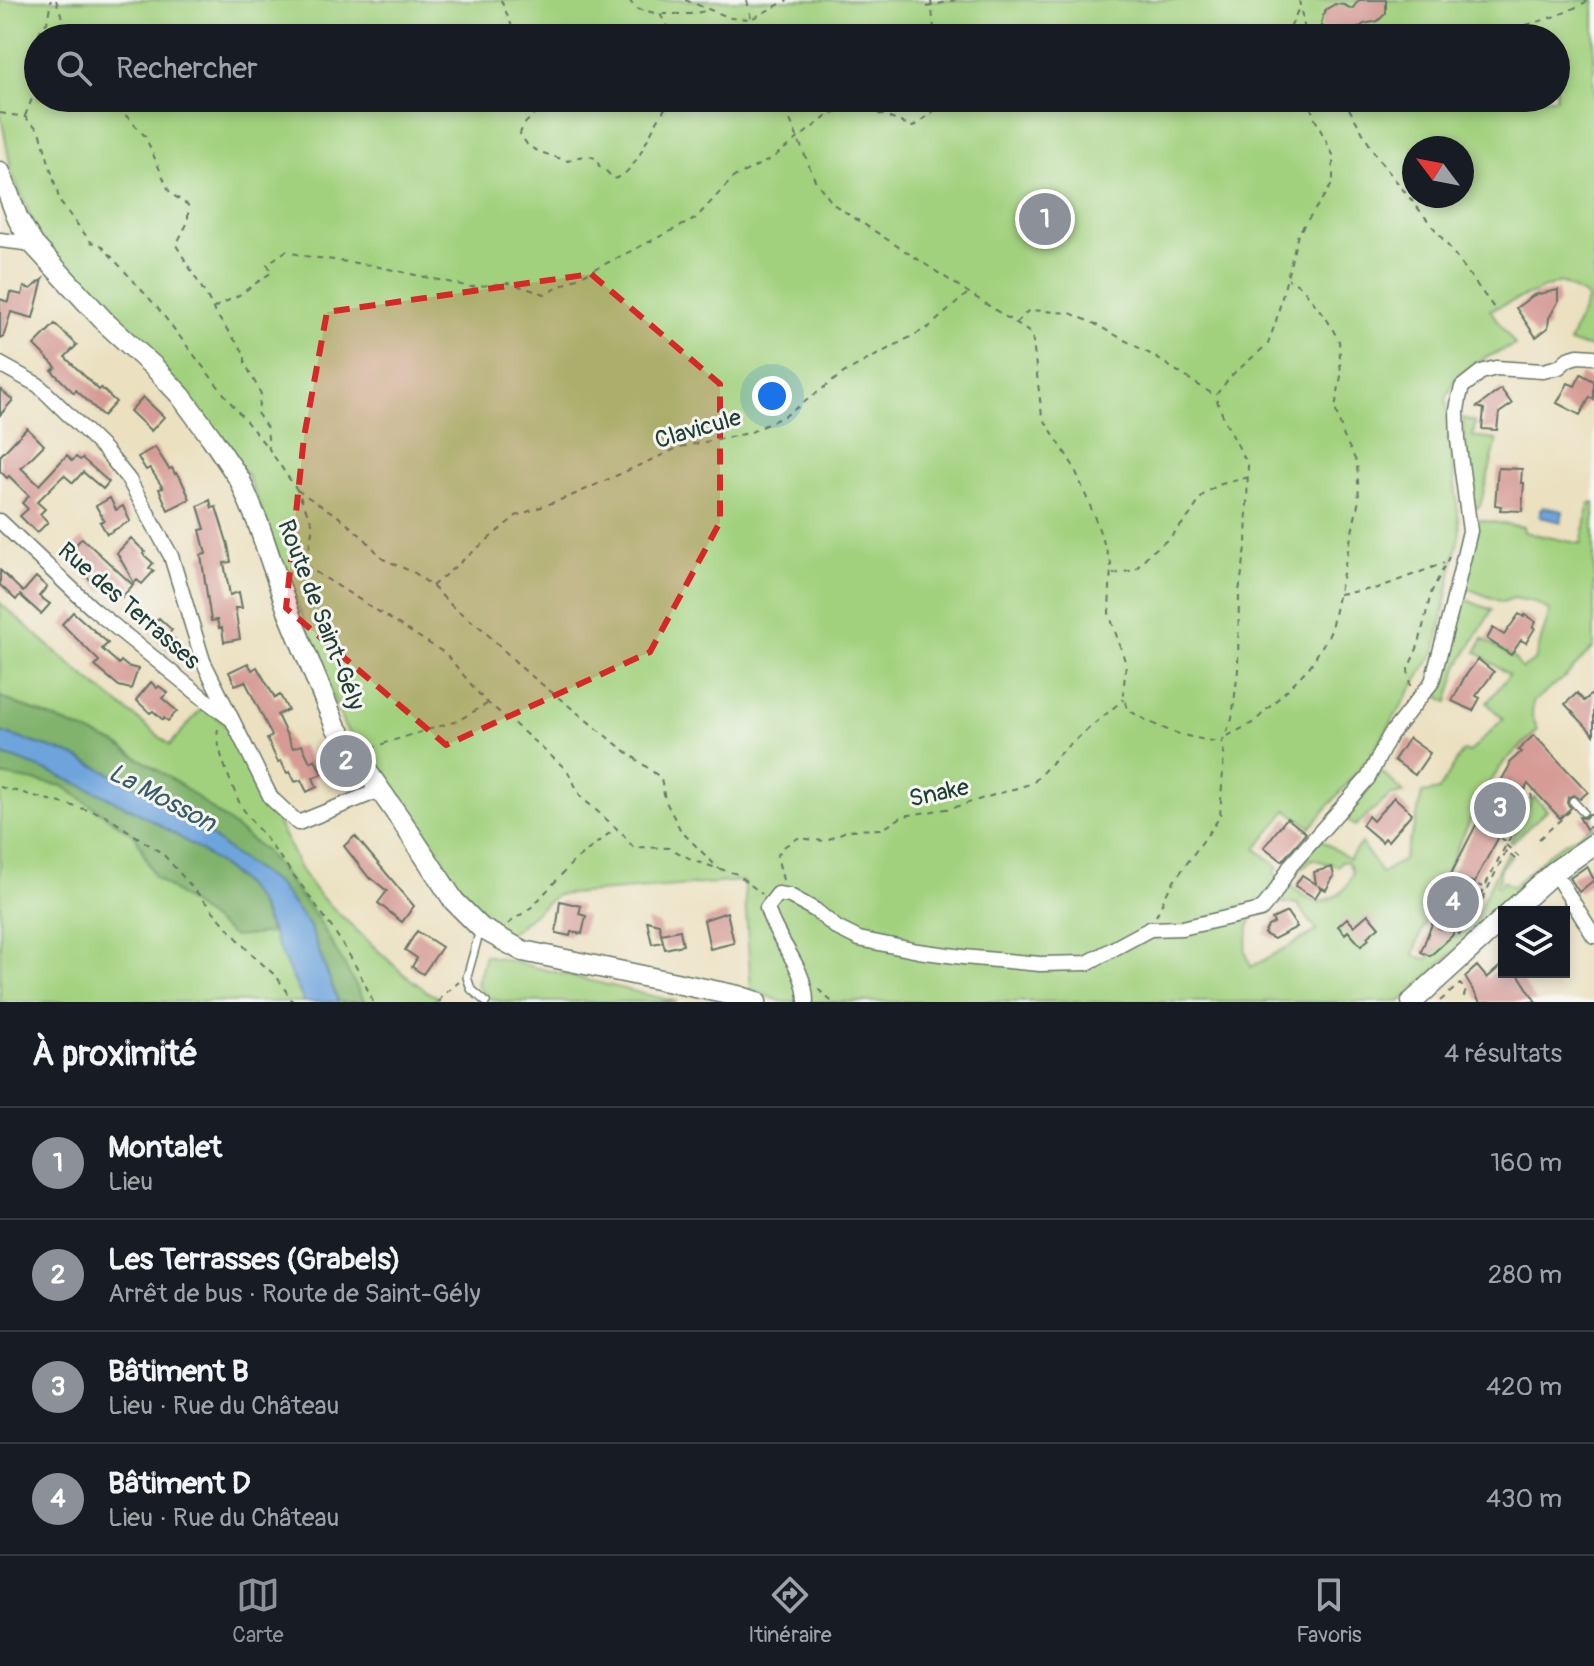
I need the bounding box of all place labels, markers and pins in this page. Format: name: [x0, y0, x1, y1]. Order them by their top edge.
pin: 1: [1019, 189, 1071, 249]
pin: 2: [320, 731, 372, 791]
pin: 3: [1474, 778, 1526, 838]
pin: 4: [1427, 872, 1479, 932]

